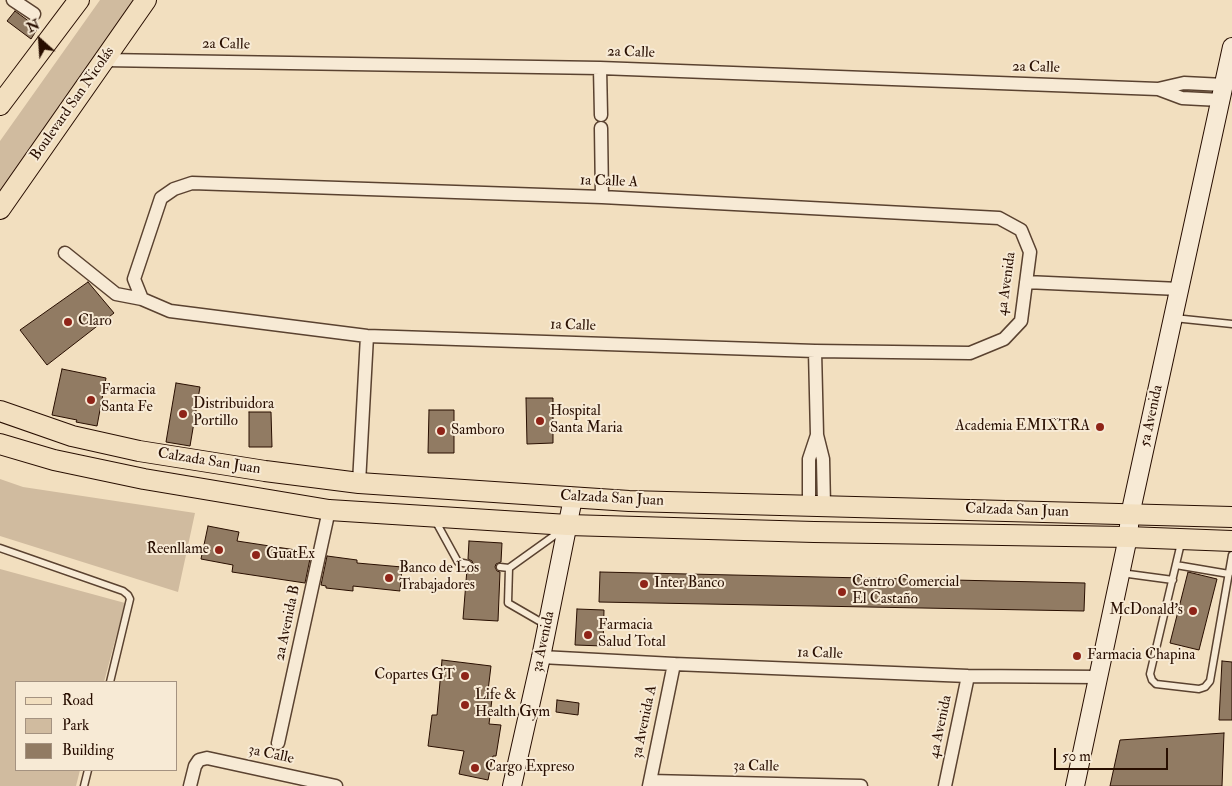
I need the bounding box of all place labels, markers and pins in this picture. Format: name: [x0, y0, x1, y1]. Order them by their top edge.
place label: Claro: [78, 313, 112, 331]
marker: Claro: [62, 316, 74, 328]
place label: Farmacia Santa Fe: [101, 382, 156, 417]
marker: Farmacia Santa Fe: [85, 394, 97, 406]
place label: Distribuidora Portillo: [193, 396, 274, 431]
place label: Hospital Santa Maria: [550, 403, 623, 438]
marker: Distribuidora Portillo: [177, 408, 189, 420]
marker: Hospital Santa Maria: [534, 415, 546, 427]
place label: Academia EMIXTRA: [955, 418, 1090, 436]
marker: Academia EMIXTRA: [1094, 421, 1106, 433]
place label: Samboro: [451, 422, 504, 440]
marker: Samboro: [435, 425, 447, 437]
place label: Reenllame: [146, 541, 209, 559]
marker: Reenllame: [213, 544, 225, 556]
place label: GuatEx: [266, 546, 315, 564]
marker: GuatEx: [250, 549, 262, 561]
place label: Banco de Los Trabajadores: [399, 560, 479, 595]
marker: Banco de Los Trabajadores: [383, 572, 395, 584]
place label: Centro Comercial El Castaño: [852, 574, 959, 609]
place label: Inter Banco: [654, 575, 724, 593]
marker: Inter Banco: [638, 578, 650, 590]
marker: Centro Comercial El Castaño: [836, 586, 848, 598]
place label: McDonald's: [1110, 602, 1183, 620]
marker: McDonald's: [1187, 605, 1199, 617]
place label: Farmacia Salud Total: [598, 617, 666, 652]
marker: Farmacia Salud Total: [582, 629, 594, 641]
place label: Farmacia Chapina: [1087, 647, 1195, 665]
marker: Farmacia Chapina: [1071, 650, 1083, 662]
place label: Copartes GT: [374, 667, 455, 685]
marker: Copartes GT: [459, 670, 471, 682]
place label: Life & Health Gym: [475, 687, 550, 722]
marker: Life & Health Gym: [459, 699, 471, 711]
place label: Cargo Expreso: [485, 759, 575, 777]
marker: Cargo Expreso: [469, 762, 481, 774]

